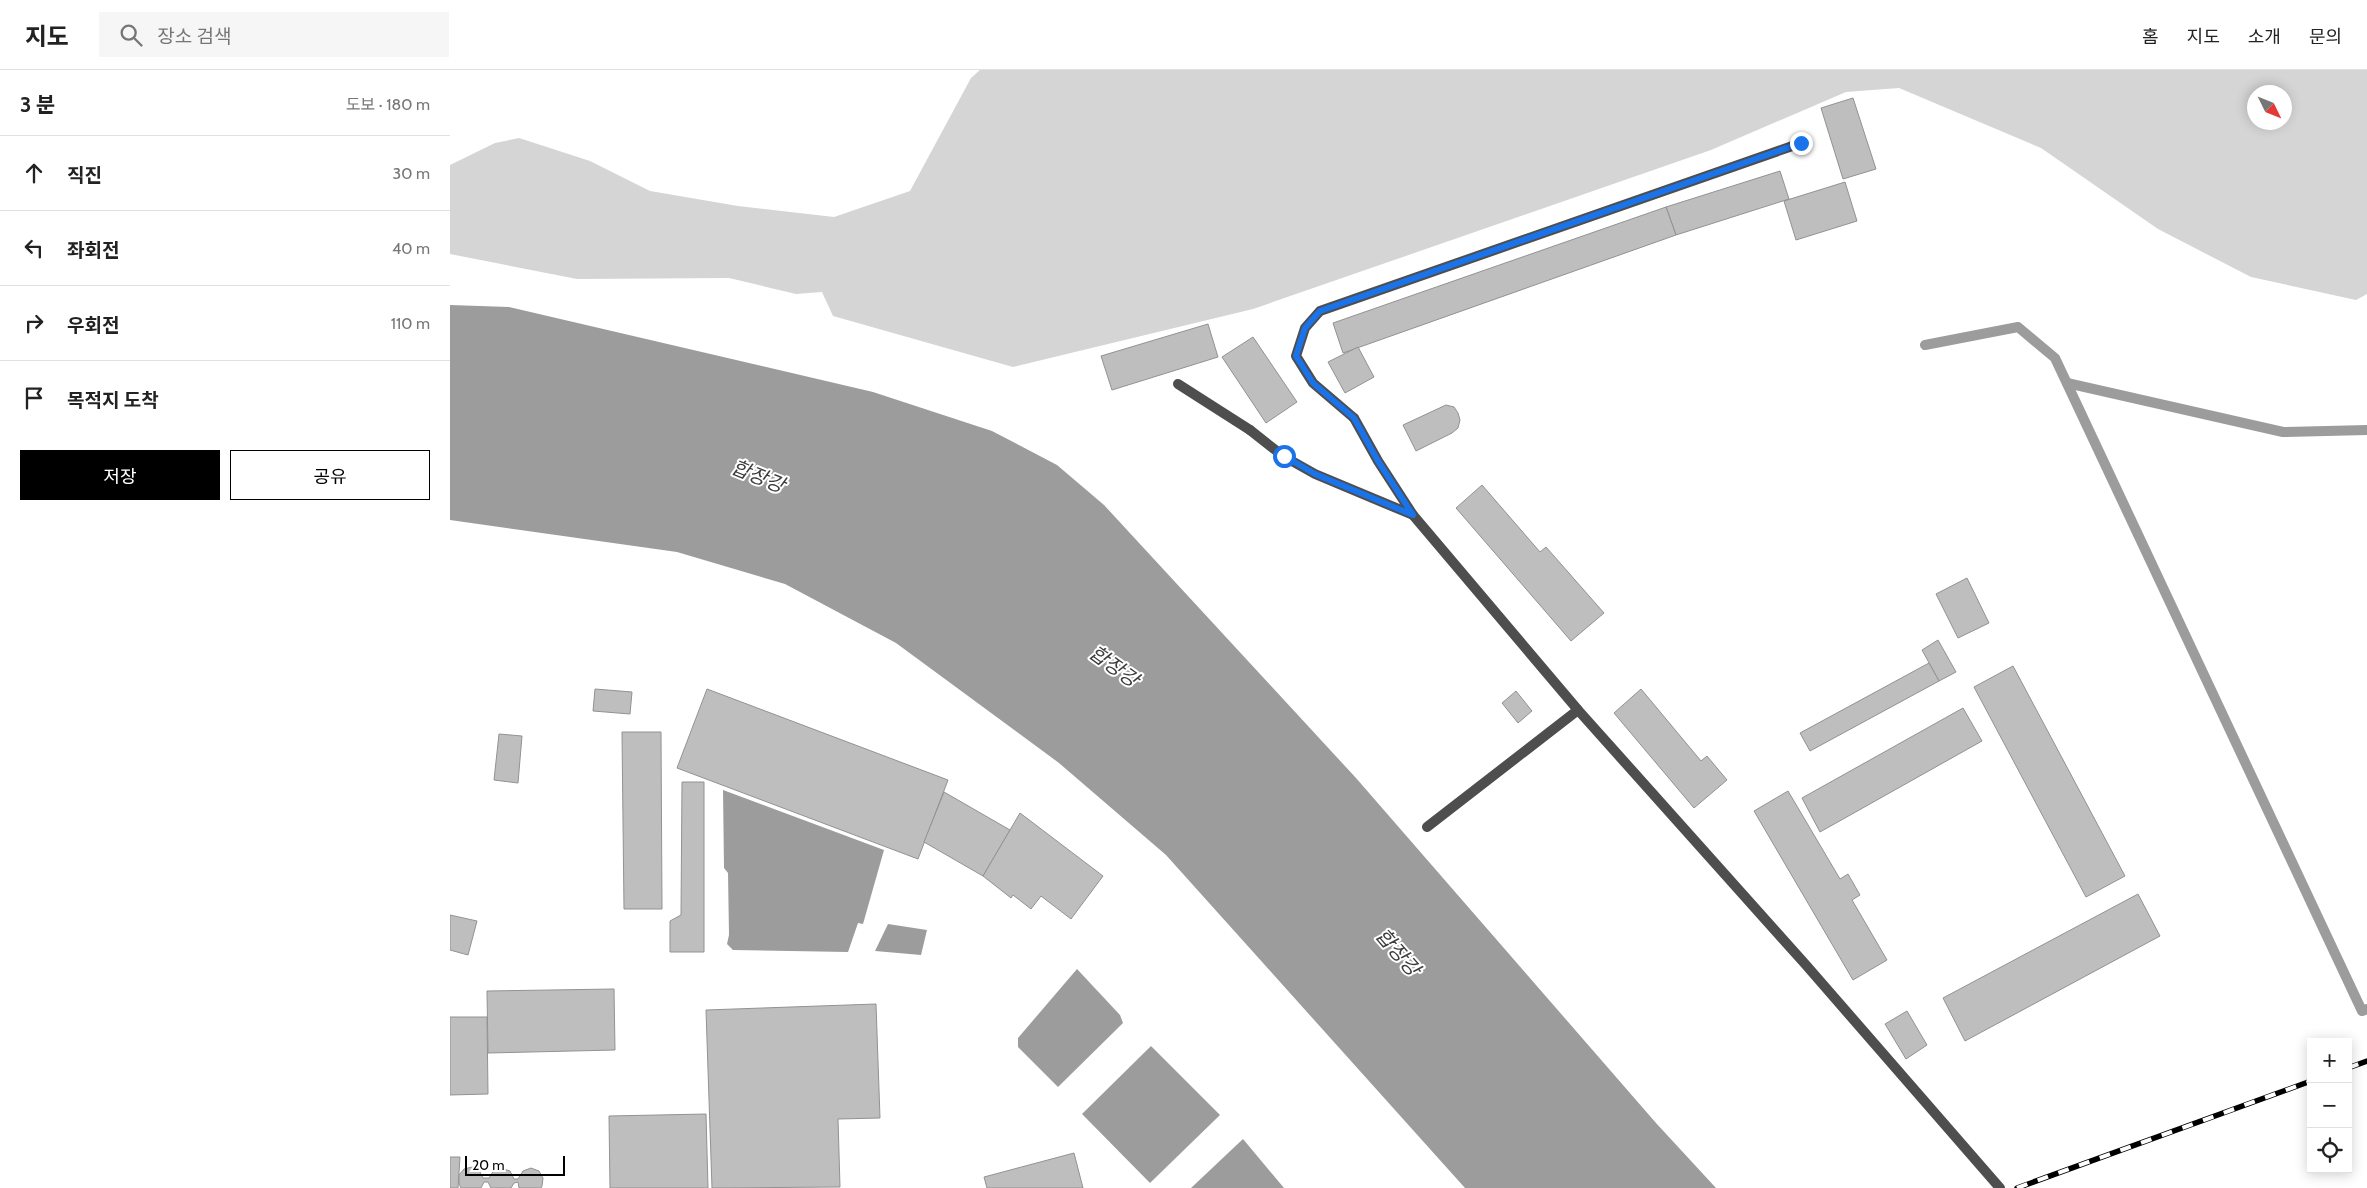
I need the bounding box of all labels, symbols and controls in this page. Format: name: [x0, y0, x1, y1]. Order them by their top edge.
search box: [99, 12, 449, 57]
icon: search: [117, 21, 145, 49]
text: 지도: [25, 22, 69, 51]
text: 장소 검색: [157, 25, 231, 48]
text: 홈: [2142, 26, 2159, 48]
text: 지도: [2187, 26, 2220, 48]
text: 소개: [2248, 26, 2281, 48]
text: 문의: [2309, 26, 2342, 48]
north arrow: [2247, 85, 2292, 130]
text: 3 분: [20, 92, 55, 117]
text: 도보 · 180 m: [346, 95, 430, 114]
route end: [1790, 132, 1813, 155]
icon: ahead: [20, 159, 48, 187]
text: 직진: [67, 164, 102, 187]
text: 30 m: [393, 164, 430, 183]
icon: left: [20, 234, 48, 262]
text: 좌회전: [67, 239, 119, 262]
text: 40 m: [392, 239, 430, 258]
icon: right: [20, 309, 48, 337]
text: 우회전: [67, 314, 119, 337]
text: 110 m: [391, 314, 430, 333]
icon: arrive: [20, 384, 48, 412]
text: 목적지 도착: [67, 389, 159, 412]
route start: [1273, 445, 1296, 468]
button: 저장: [20, 450, 220, 500]
button: 공유: [230, 450, 430, 500]
water label: 합장강: [728, 455, 790, 498]
water label: 합장강: [1085, 640, 1145, 693]
water label: 합장강: [1371, 923, 1427, 983]
map controls: [2307, 1038, 2352, 1173]
button: +: [2307, 1038, 2352, 1083]
button: −: [2307, 1083, 2352, 1128]
button: locate: [2307, 1128, 2352, 1173]
scale bar: [465, 1153, 565, 1176]
text: 20 m: [472, 1156, 505, 1174]

